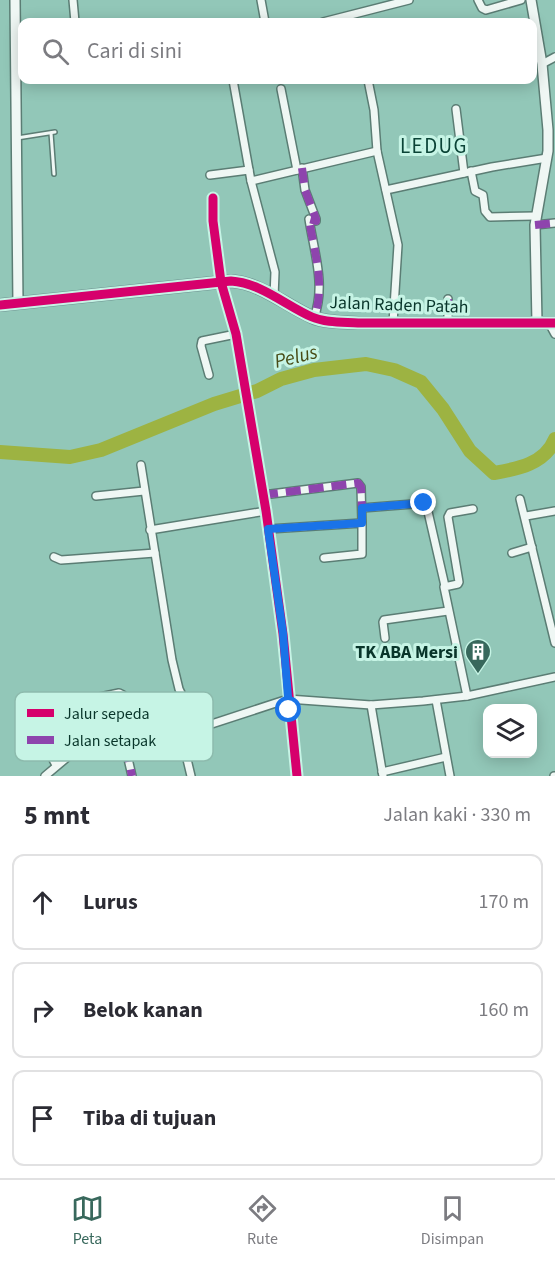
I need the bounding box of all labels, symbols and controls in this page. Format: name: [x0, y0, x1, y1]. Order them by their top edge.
search box: [18, 18, 537, 84]
icon: search: [39, 35, 72, 68]
text: Cari di sini: [87, 35, 182, 67]
district label: LEDUG: [400, 131, 468, 161]
street label: Jalan Raden Patah: [329, 290, 469, 320]
water label: Pelus: [271, 338, 321, 376]
route end: [410, 489, 436, 515]
building icon: TK ABA Mersi: [463, 637, 493, 675]
place label: TK ABA Mersi: [355, 640, 458, 665]
legend: [15, 692, 213, 761]
route start: [275, 696, 301, 722]
text: Jalur sepeda: [64, 703, 150, 725]
map controls: [483, 704, 537, 758]
button: layers: [483, 704, 537, 758]
text: Jalan setapak: [64, 730, 156, 752]
text: 5 mnt: [24, 797, 90, 834]
text: Jalan kaki · 330 m: [383, 801, 531, 829]
icon: ahead: [26, 886, 59, 919]
text: Lurus: [83, 886, 138, 918]
text: 170 m: [479, 888, 529, 916]
icon: right: [26, 994, 59, 1027]
text: Belok kanan: [83, 994, 203, 1026]
text: 160 m: [479, 996, 529, 1024]
icon: arrive: [26, 1102, 59, 1135]
text: Tiba di tujuan: [83, 1102, 216, 1134]
tab: Peta: [71, 1192, 104, 1250]
tab: Rute: [246, 1192, 279, 1250]
tab: Disimpan: [421, 1192, 484, 1250]

